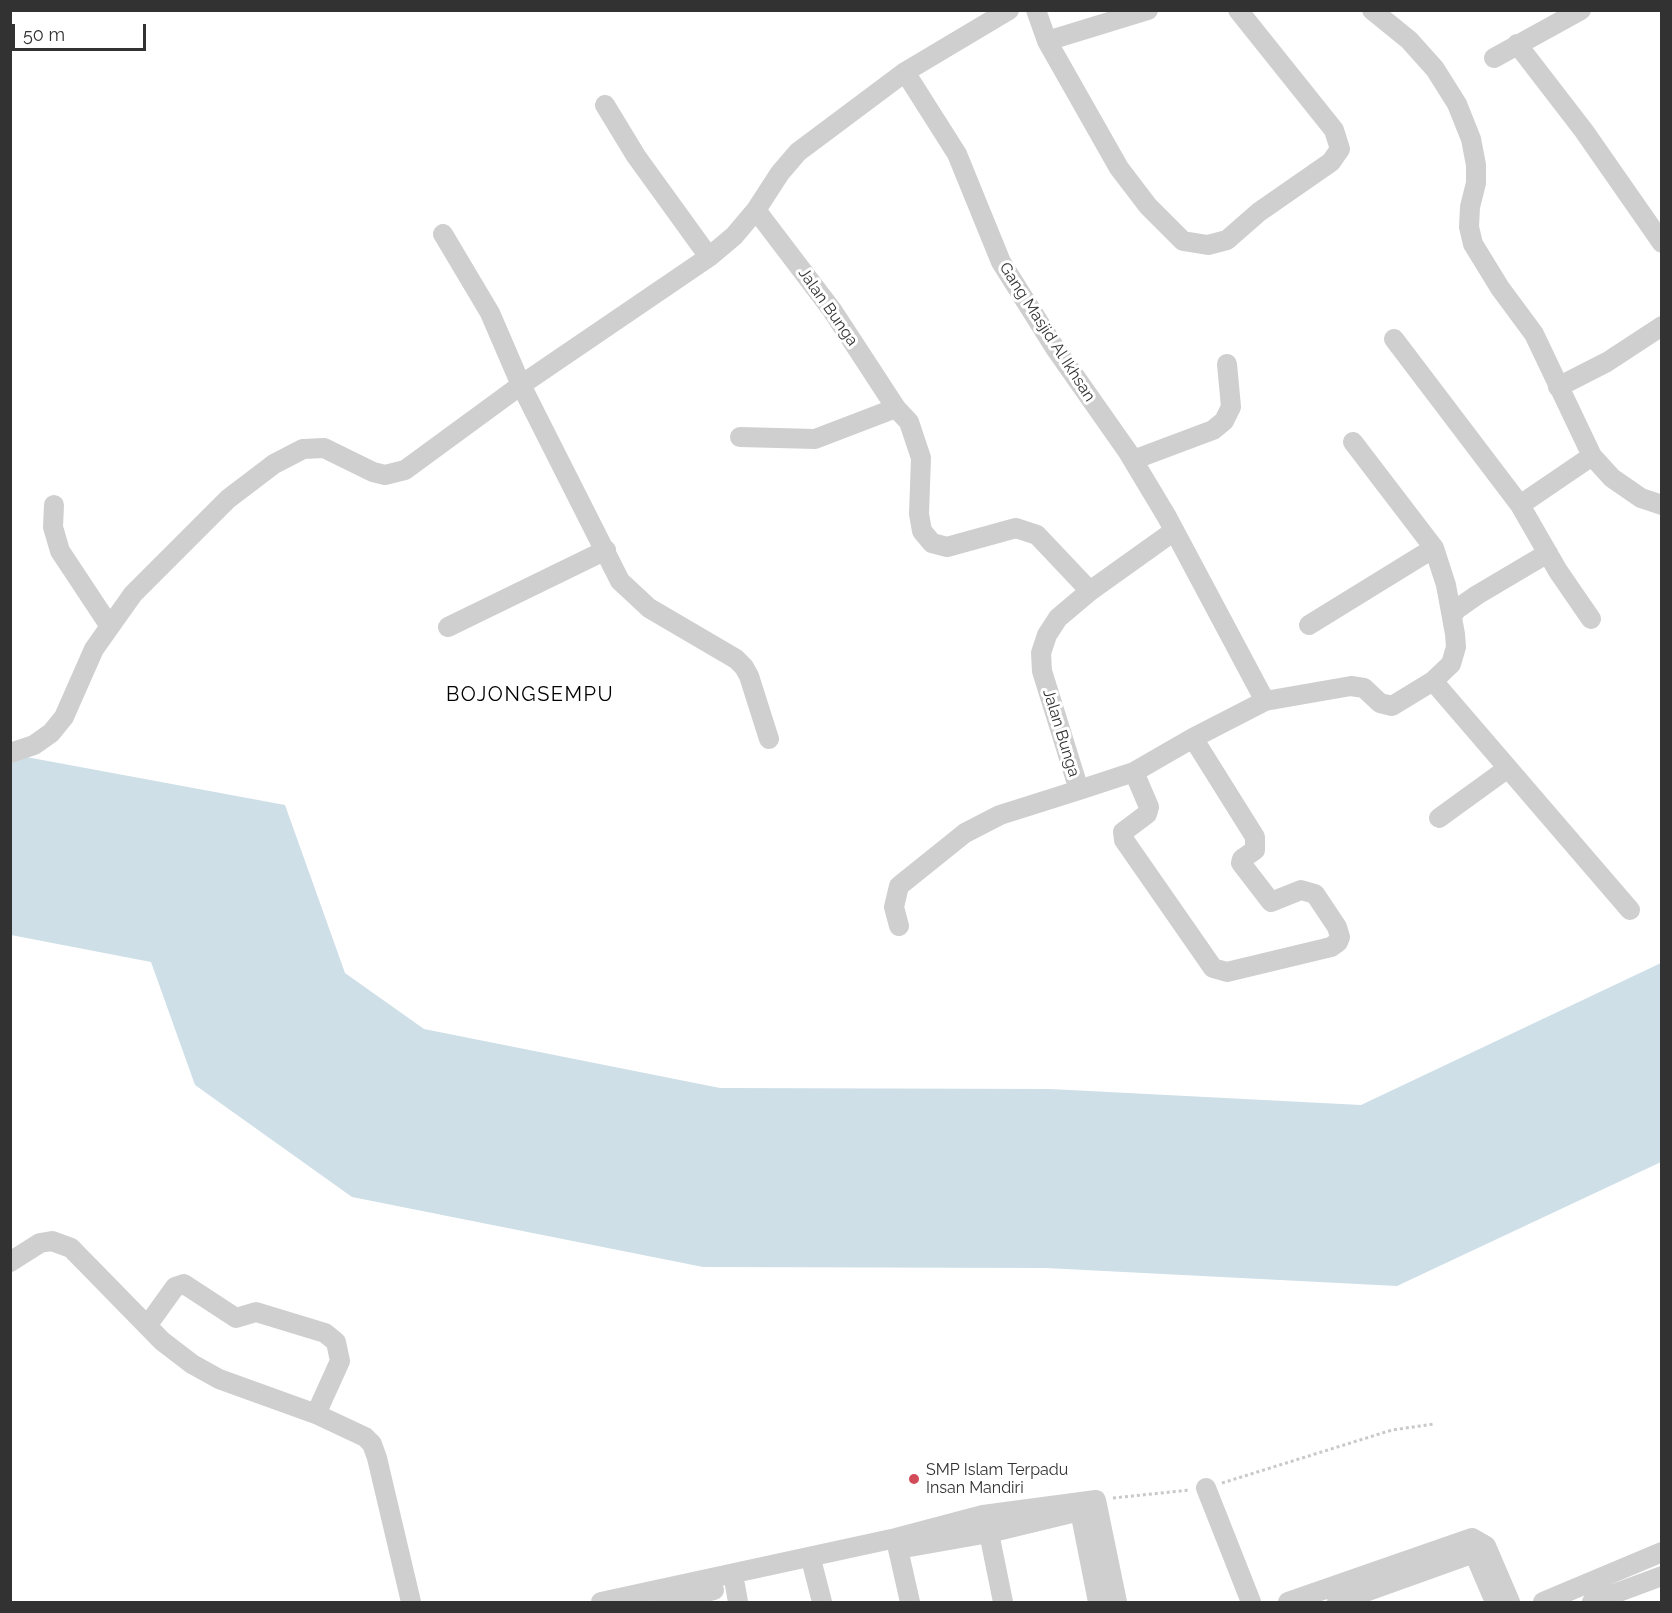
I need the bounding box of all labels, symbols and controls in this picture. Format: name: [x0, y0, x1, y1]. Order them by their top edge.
scale bar: [15, 12, 148, 50]
text: 50 m: [23, 24, 65, 45]
street label: Gang Masjid Al Ikhsan: [995, 259, 1099, 405]
street label: Jalan Bunga: [794, 264, 862, 350]
district label: BOJONGSEMPU: [446, 683, 614, 707]
street label: Jalan Bunga: [1039, 687, 1083, 779]
place label: SMP Islam Terpadu Insan Mandiri: [926, 1460, 1068, 1498]
marker: SMP Islam Terpadu Insan Mandiri: [907, 1472, 921, 1486]

